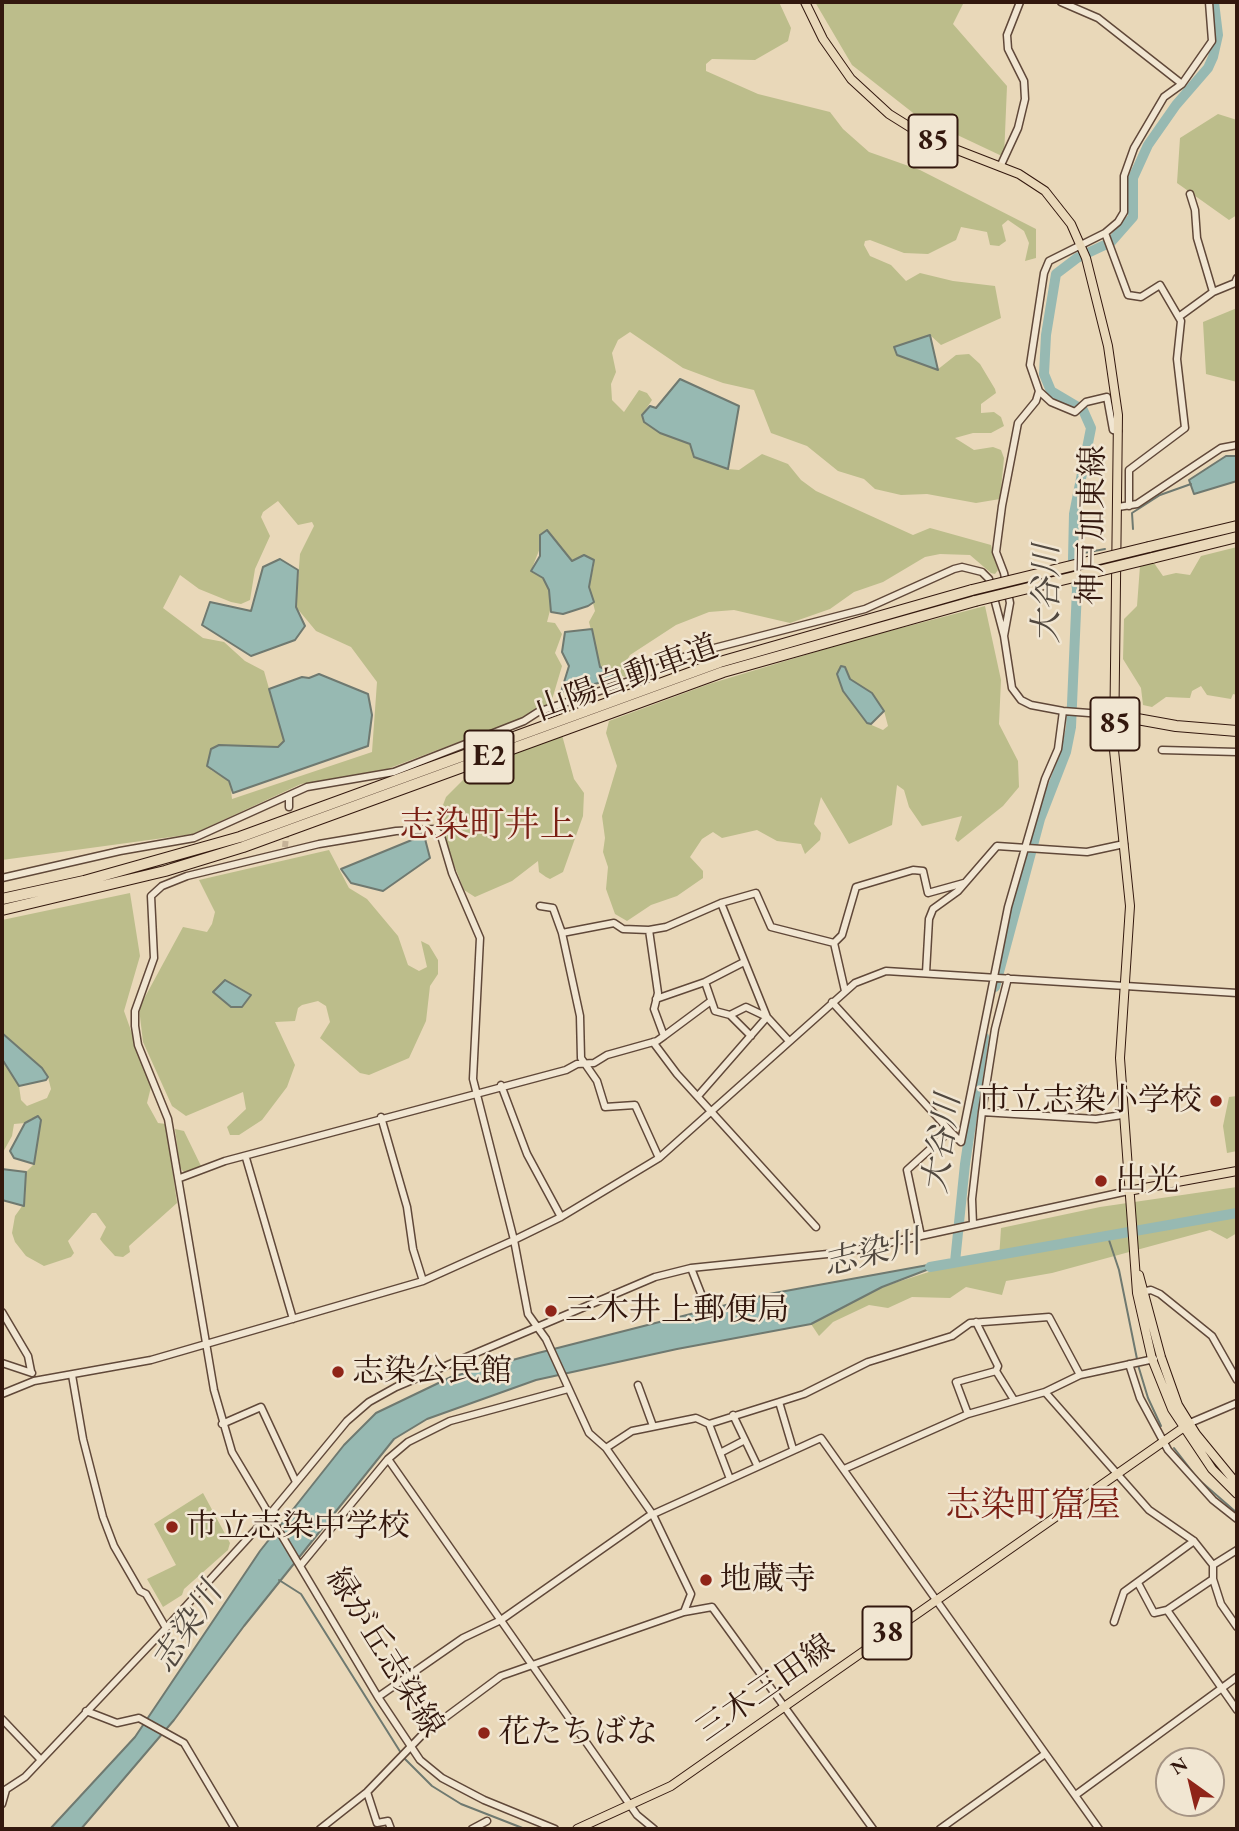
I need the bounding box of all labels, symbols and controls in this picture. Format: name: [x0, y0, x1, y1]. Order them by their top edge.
road number: 85: [908, 114, 958, 168]
street label: 神戸加東線: [1072, 445, 1114, 605]
water label: 大谷川: [1028, 545, 1068, 643]
street label: 山陽自動車道: [530, 628, 724, 730]
road number: 85: [1090, 698, 1140, 750]
road number: E2: [464, 730, 514, 784]
district label: 志染町井上: [400, 805, 574, 847]
place label: 市立志染小学校: [978, 1082, 1202, 1120]
water label: 大谷川: [917, 1092, 969, 1196]
marker: 市立志染小学校: [1208, 1093, 1224, 1109]
place label: 出光: [1115, 1162, 1179, 1200]
marker: 出光: [1093, 1173, 1109, 1189]
water label: 志染川: [819, 1223, 925, 1285]
place label: 三木井上郵便局: [565, 1292, 789, 1330]
marker: 三木井上郵便局: [543, 1303, 559, 1319]
place label: 志染公民館: [352, 1353, 512, 1391]
marker: 志染公民館: [330, 1364, 346, 1380]
district label: 志染町窟屋: [946, 1485, 1120, 1527]
place label: 市立志染中学校: [186, 1508, 410, 1546]
marker: 市立志染中学校: [164, 1519, 180, 1535]
street label: 緑が丘志染線: [317, 1561, 451, 1745]
place label: 地蔵寺: [720, 1561, 816, 1599]
marker: 地蔵寺: [698, 1572, 714, 1588]
water label: 志染川: [144, 1576, 232, 1680]
road number: 38: [862, 1606, 912, 1660]
street label: 三木三田線: [689, 1627, 843, 1751]
place label: 花たちばな: [498, 1714, 658, 1752]
marker: 花たちばな: [476, 1725, 492, 1741]
north arrow: [1155, 1747, 1225, 1817]
text: N: [1166, 1751, 1192, 1780]

